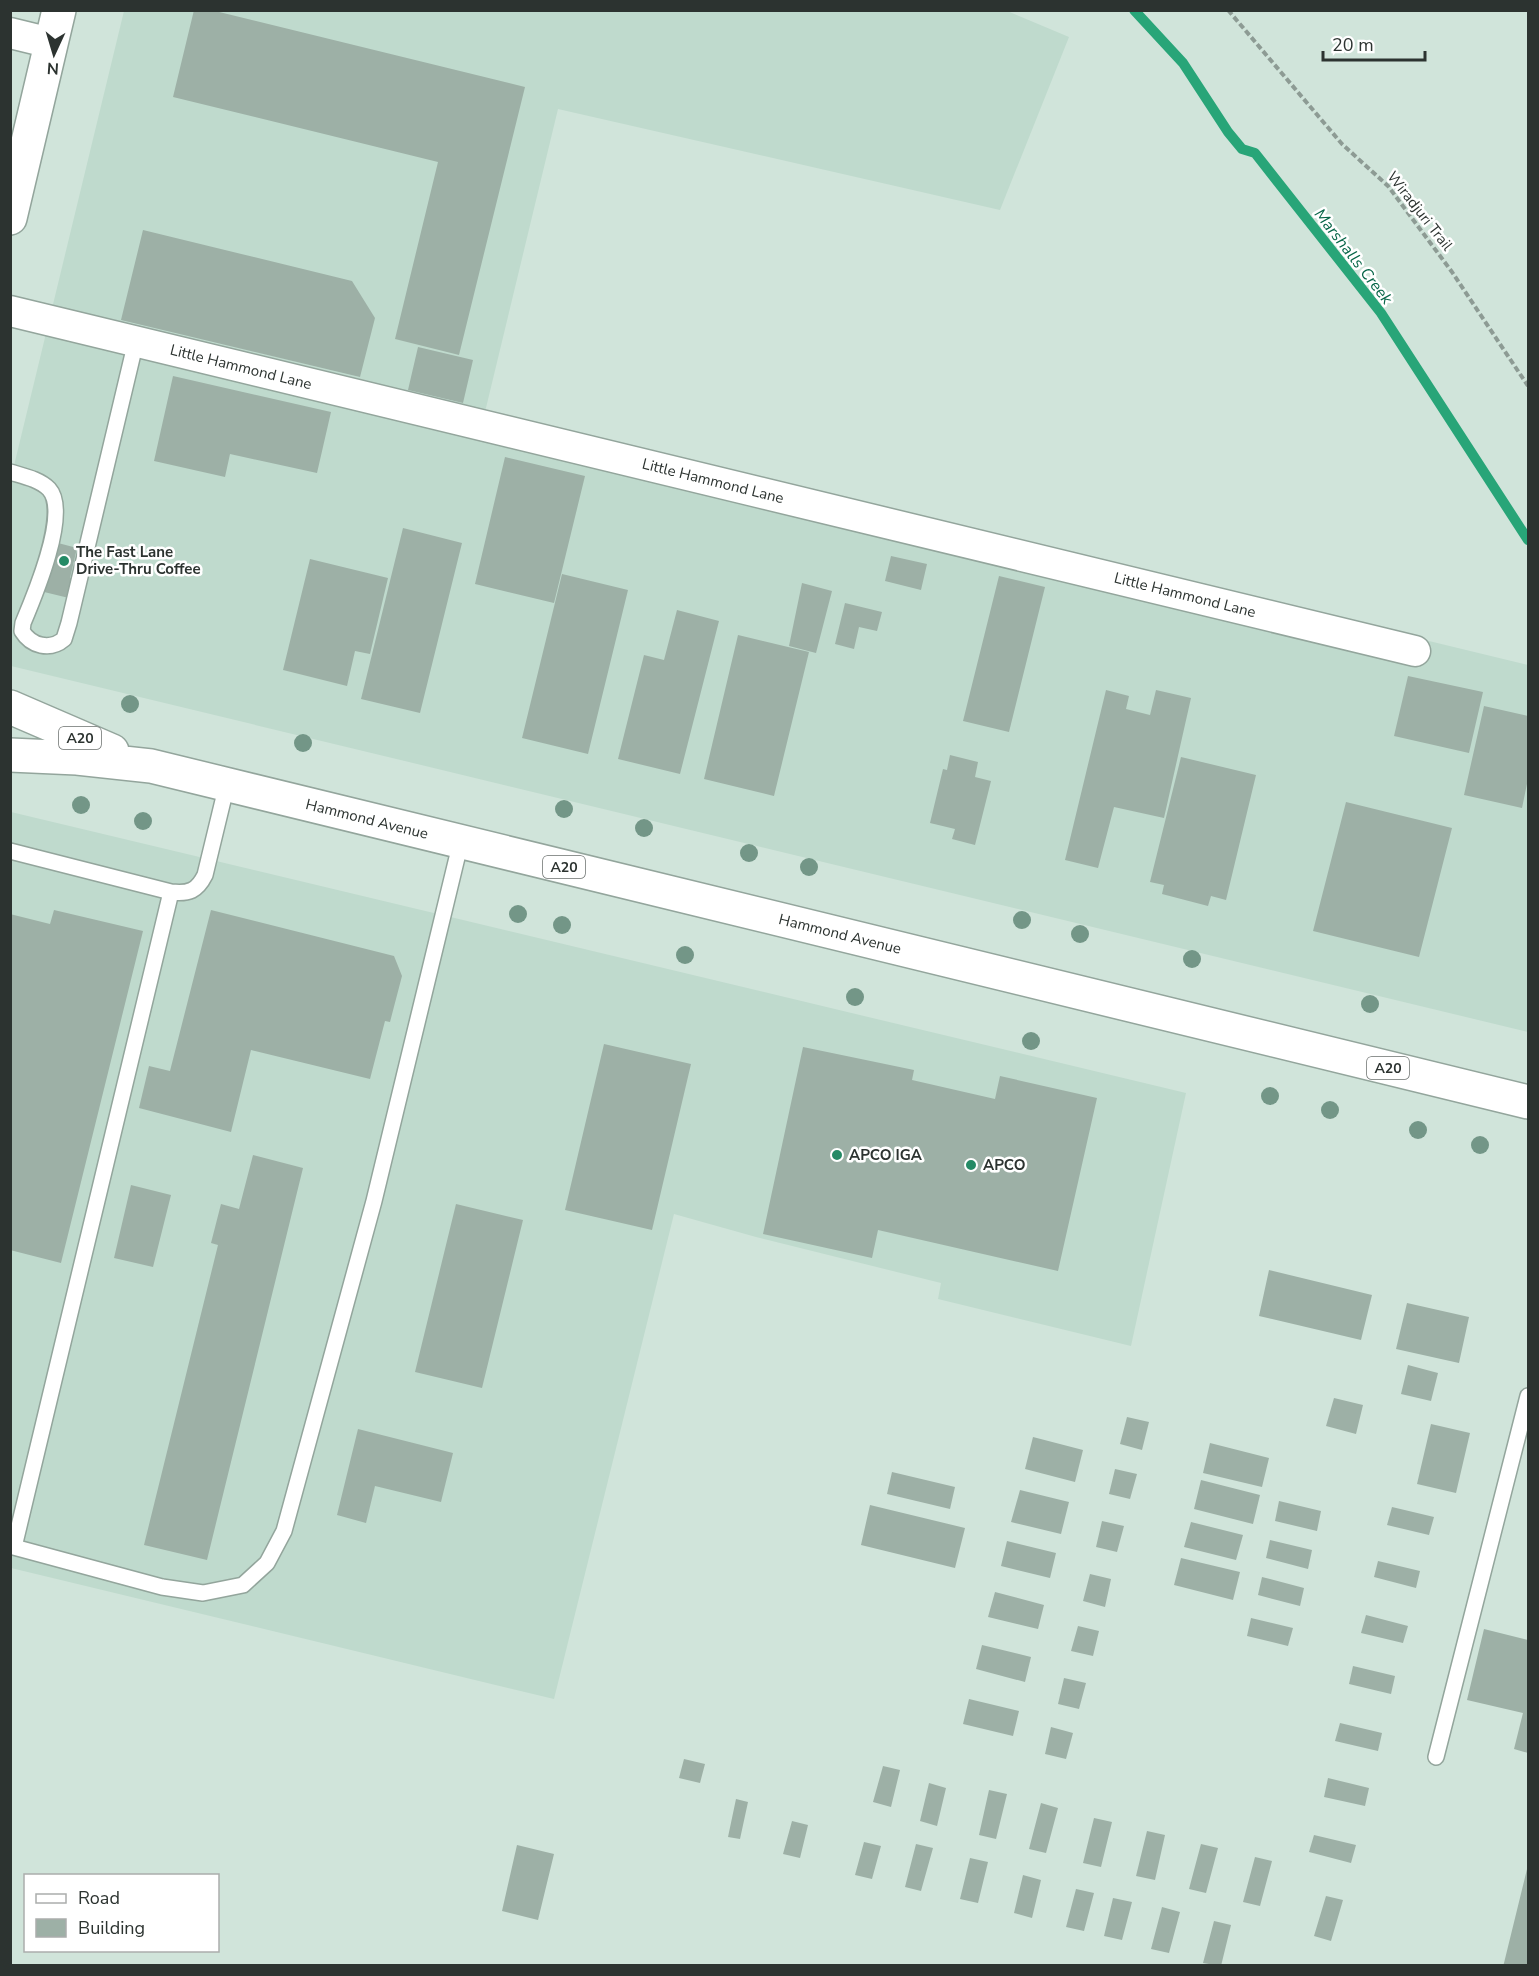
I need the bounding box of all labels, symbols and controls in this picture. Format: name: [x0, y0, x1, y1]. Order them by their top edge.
north arrow: [24, 24, 84, 84]
scale bar: [1323, 24, 1425, 62]
text: 20 m: [1332, 33, 1374, 57]
text: N: [46, 57, 60, 79]
street label: Wiradjuri Trail: [1383, 167, 1458, 255]
water label: Marshalls Creek: [1309, 204, 1398, 310]
street label: Little Hammond Lane: [168, 340, 314, 394]
street label: Little Hammond Lane: [640, 454, 786, 508]
place label: The Fast Lane Drive-Thru Coffee: [76, 542, 201, 579]
marker: The Fast Lane Drive-Thru Coffee: [57, 554, 71, 568]
street label: Little Hammond Lane: [1112, 568, 1258, 622]
road number: A20: [59, 727, 101, 749]
street label: Hammond Avenue: [304, 794, 430, 844]
road number: A20: [543, 856, 585, 878]
street label: Hammond Avenue: [777, 909, 903, 959]
road number: A20: [1367, 1057, 1409, 1079]
place label: APCO IGA: [849, 1145, 923, 1165]
marker: APCO IGA: [830, 1148, 844, 1162]
place label: APCO: [983, 1155, 1025, 1175]
marker: APCO: [964, 1158, 978, 1172]
legend: [24, 1874, 219, 1952]
text: Road: [78, 1886, 120, 1910]
text: Building: [78, 1916, 145, 1940]

